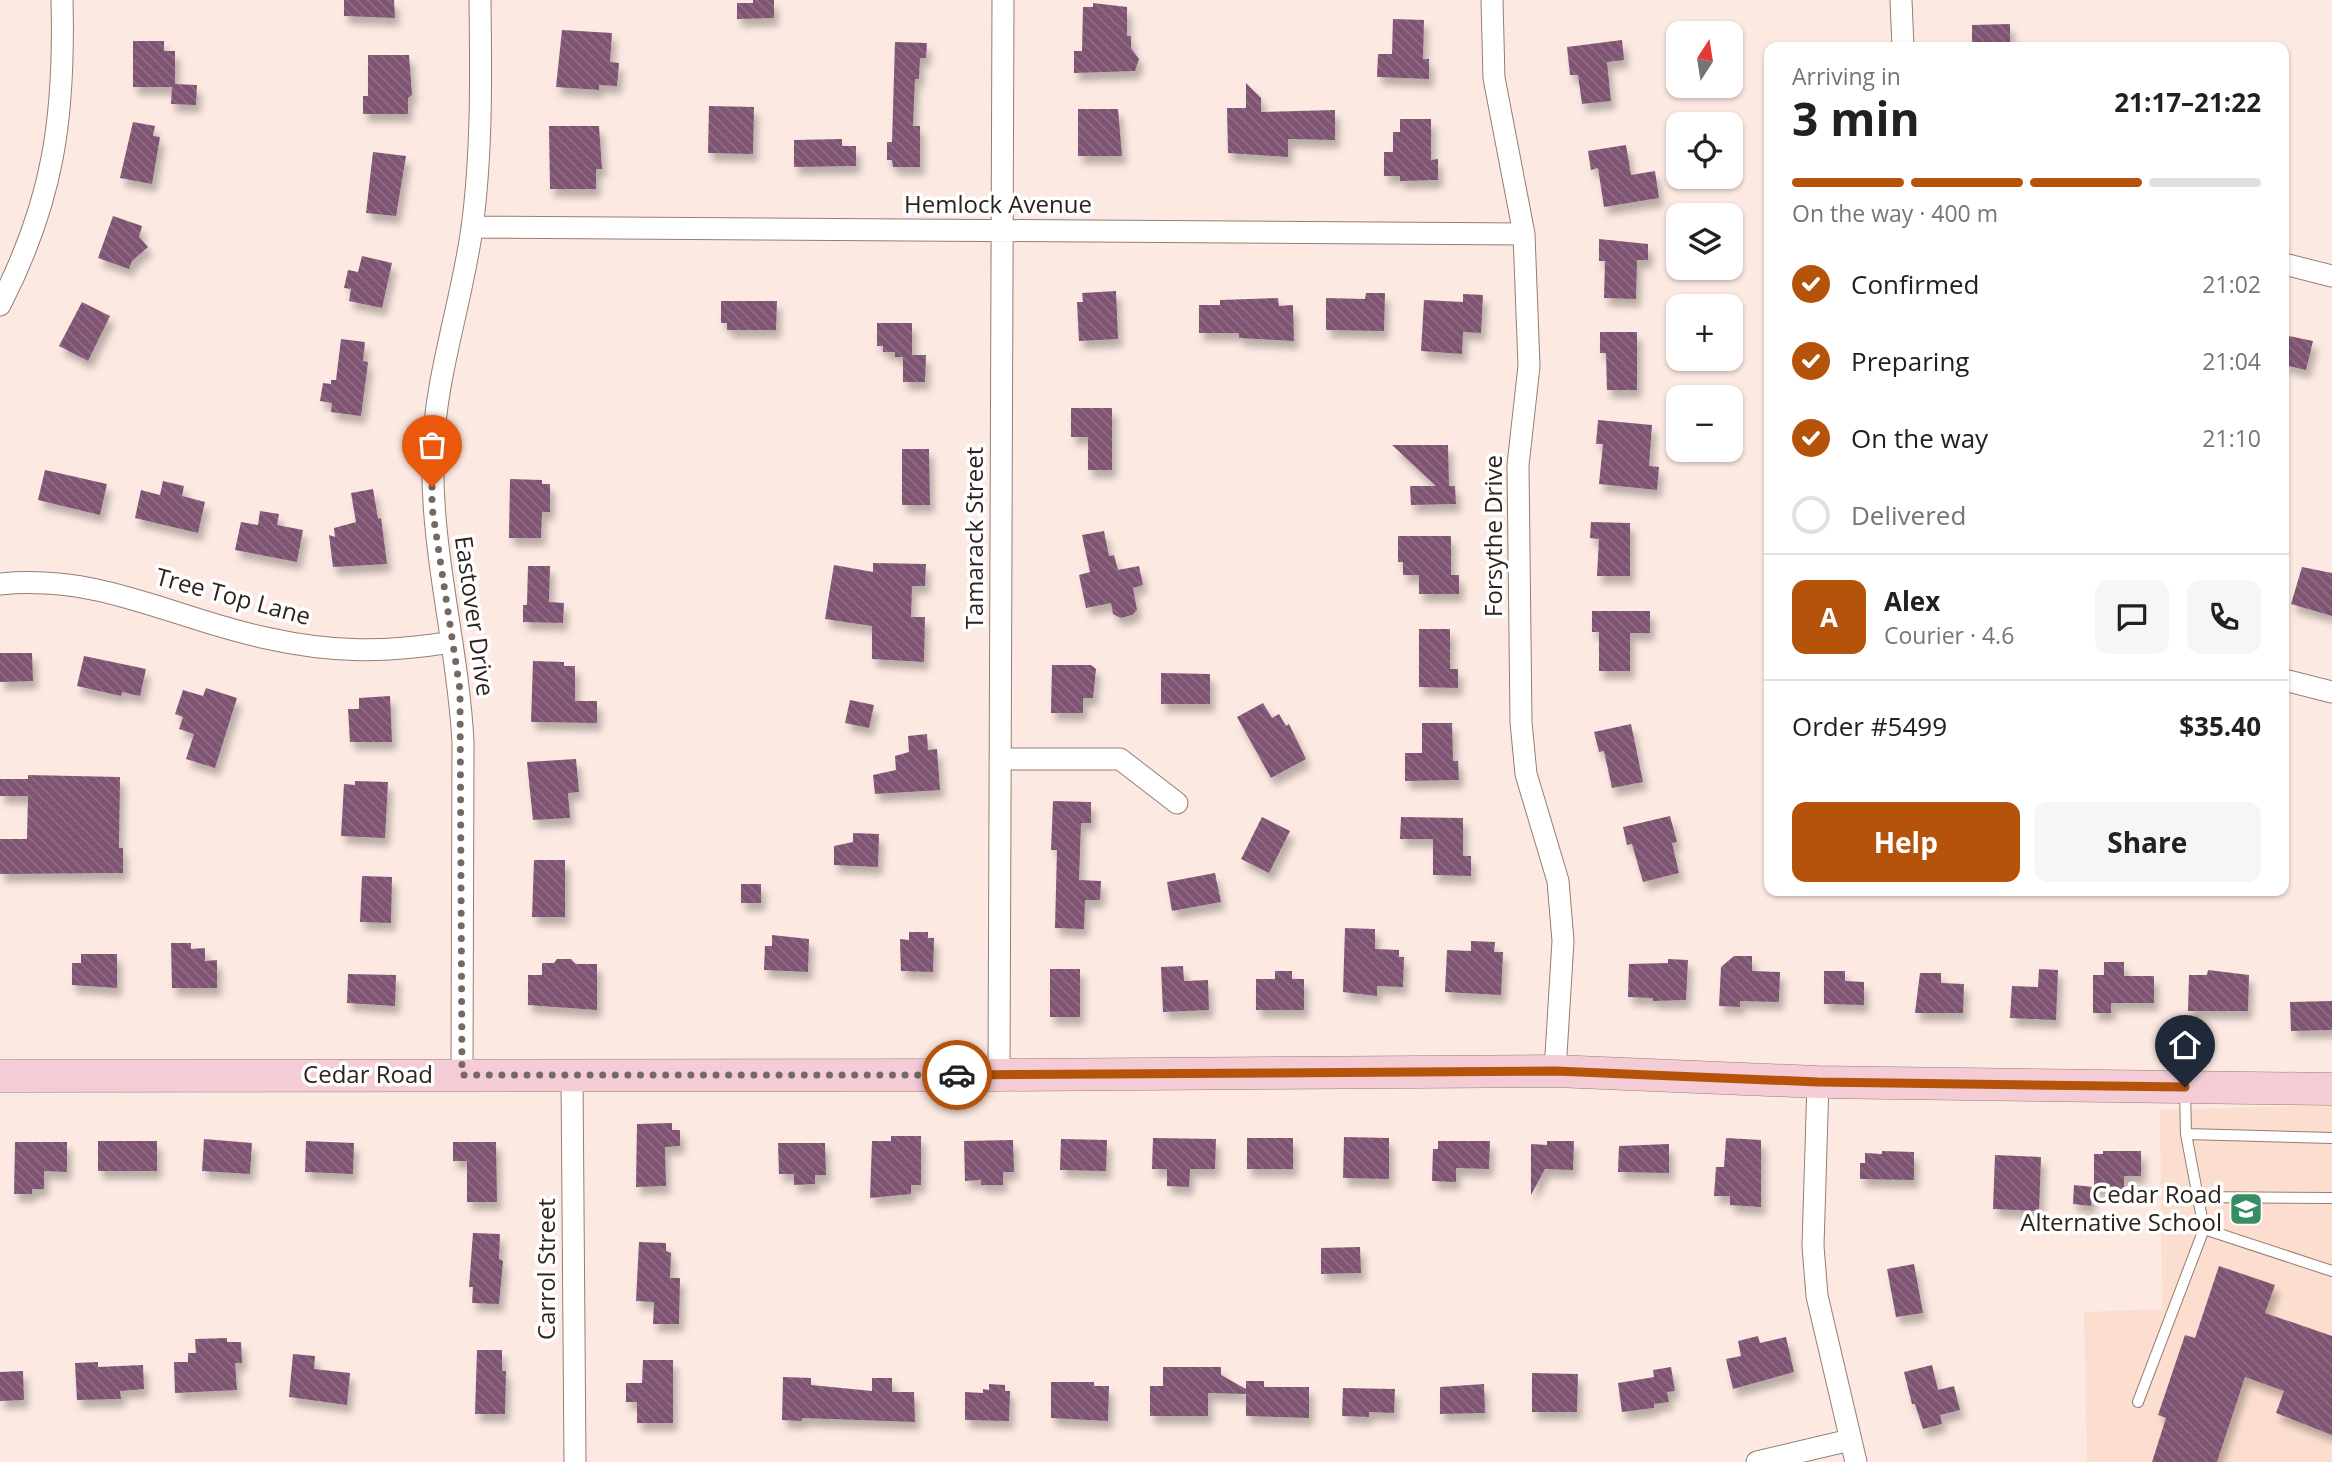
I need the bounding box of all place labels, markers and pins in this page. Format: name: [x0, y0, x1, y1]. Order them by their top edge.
pin: [402, 415, 462, 487]
pin: [2155, 1015, 2215, 1087]
place label: Cedar Road Alternative School: [2020, 1177, 2222, 1238]
school or university icon: Cedar Road Alternative School: [2227, 1190, 2265, 1228]

